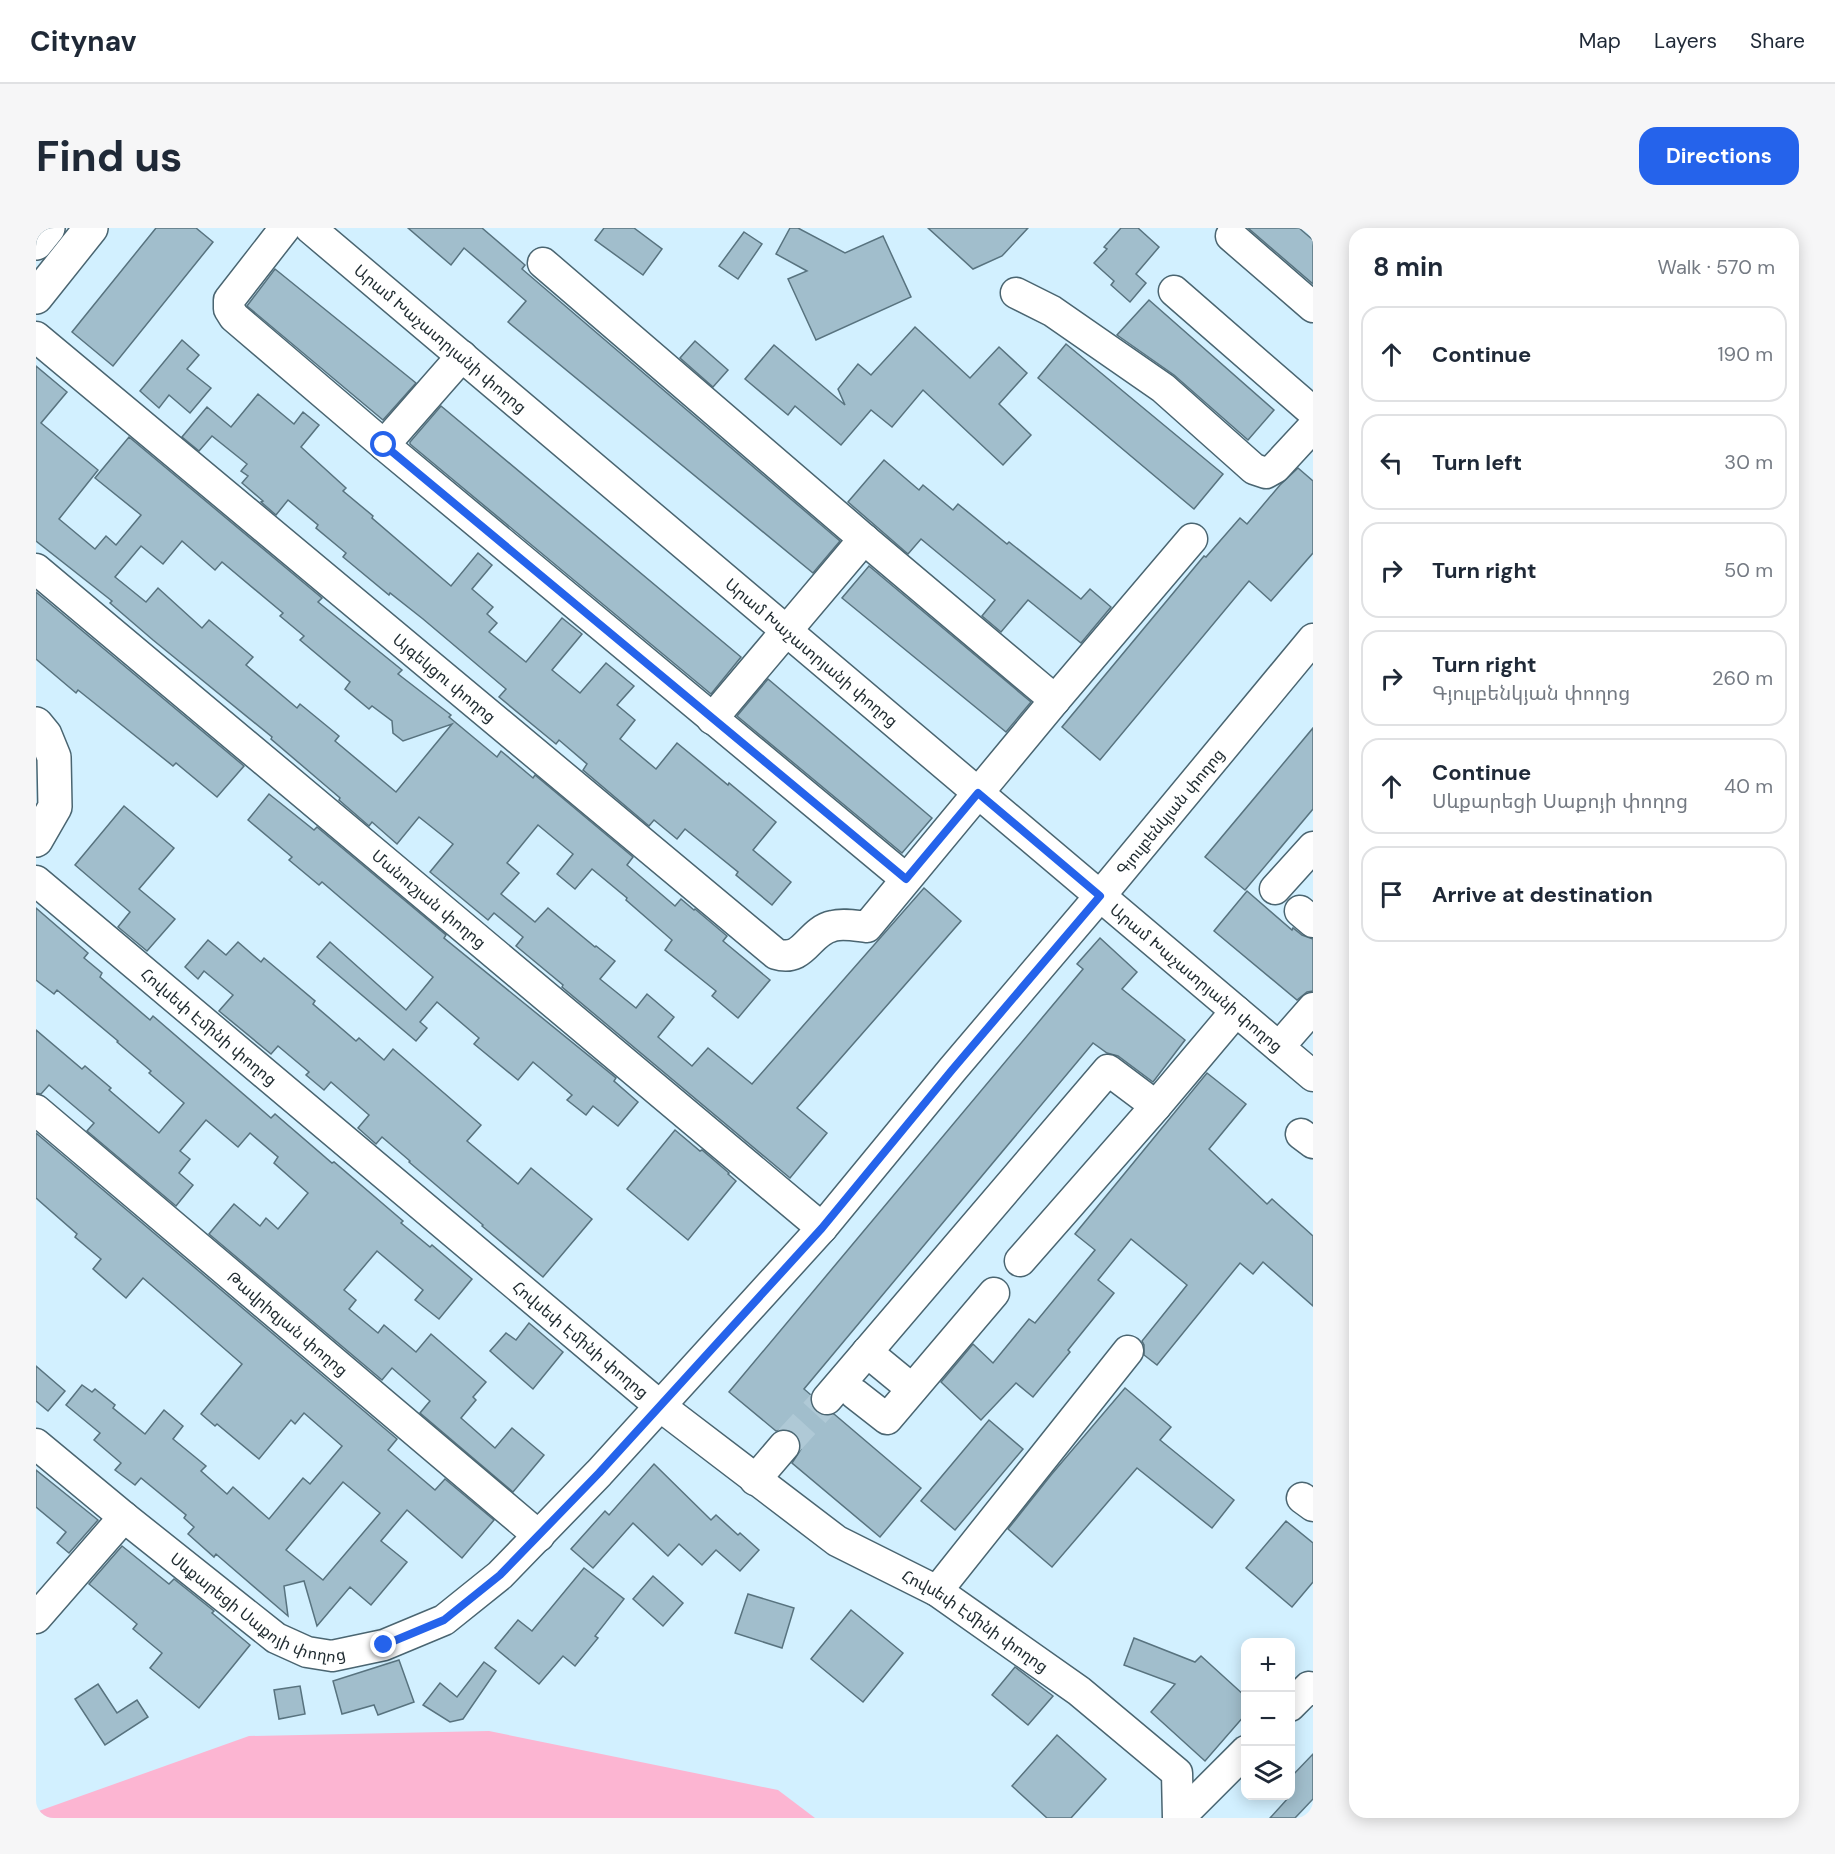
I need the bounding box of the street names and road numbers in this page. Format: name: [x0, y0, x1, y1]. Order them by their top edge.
street label: Արամ Խաչատրյանի փողոց: [350, 260, 531, 418]
street label: Արամ Խաչատրյանի փողոց: [721, 574, 902, 731]
street label: Այգեկցու փողոց: [388, 629, 500, 727]
street label: Գյուլբենկյան փողոց: [1112, 744, 1229, 880]
street label: Մանուշյան փողոց: [367, 845, 490, 953]
street label: Արամ Խաչատրյանի փողոց: [1106, 899, 1287, 1057]
street label: Հովսեփ Էմինի փողոց: [136, 964, 281, 1090]
street label: Թավրիզյան փողոց: [223, 1267, 352, 1381]
street label: Հովսեփ Էմինի փողոց: [508, 1276, 653, 1403]
street label: Սևքարեցի Սաքոյի փողոց: [166, 1548, 347, 1667]
street label: Հովսեփ Էմինի փողոց: [898, 1565, 1052, 1677]

